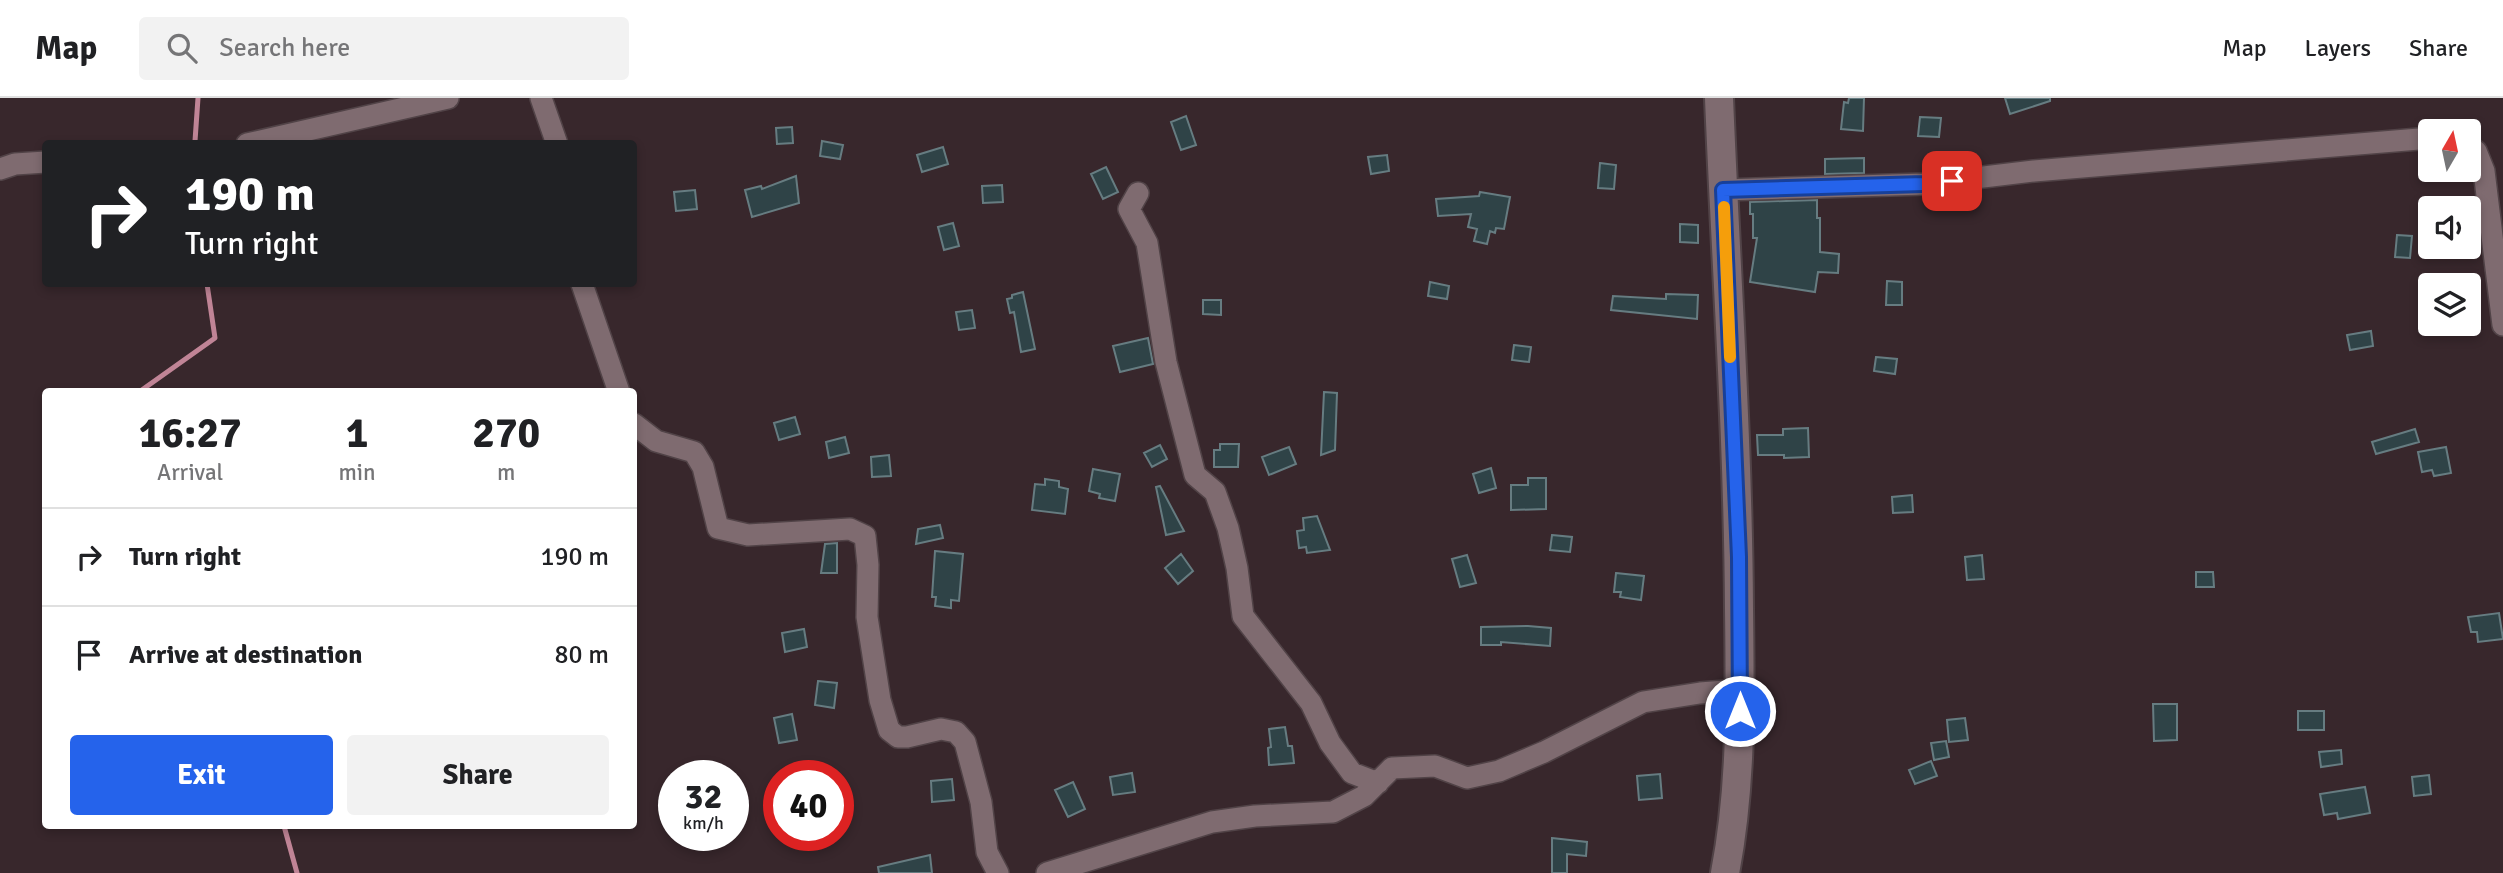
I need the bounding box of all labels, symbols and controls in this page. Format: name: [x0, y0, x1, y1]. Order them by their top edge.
search box: [139, 17, 629, 80]
text: Map: [35, 28, 97, 69]
icon: search: [163, 29, 201, 67]
text: Search here: [219, 32, 350, 64]
text: Map: [2222, 33, 2267, 63]
text: Layers: [2305, 33, 2371, 63]
text: Share: [2409, 33, 2468, 63]
north arrow: [2418, 119, 2482, 182]
map controls: [2418, 119, 2481, 336]
pin: [1922, 151, 1982, 211]
icon: arrive: [1933, 162, 1971, 200]
text: 190 m: [185, 164, 315, 224]
icon: right: [70, 168, 161, 259]
button: sound: [2418, 196, 2481, 259]
text: Turn right: [185, 224, 318, 263]
button: layers: [2418, 273, 2481, 336]
text: 16:27: [139, 408, 242, 459]
text: 1: [346, 408, 368, 459]
text: 270: [472, 408, 540, 459]
text: Arrival: [157, 458, 223, 487]
text: min: [338, 458, 376, 487]
text: m: [497, 458, 515, 487]
icon: right: [70, 538, 108, 576]
text: Turn right: [129, 541, 241, 573]
text: 190 m: [540, 541, 609, 573]
icon: arrive: [70, 636, 108, 674]
text: Arrive at destination: [129, 639, 362, 671]
text: 80 m: [554, 639, 609, 671]
position arrow: [1703, 674, 1777, 748]
button: Exit: [70, 735, 333, 815]
button: Share: [347, 735, 609, 815]
speed limit sign: 40: [763, 760, 854, 851]
text: 32: [685, 775, 722, 818]
text: km/h: [683, 812, 724, 834]

